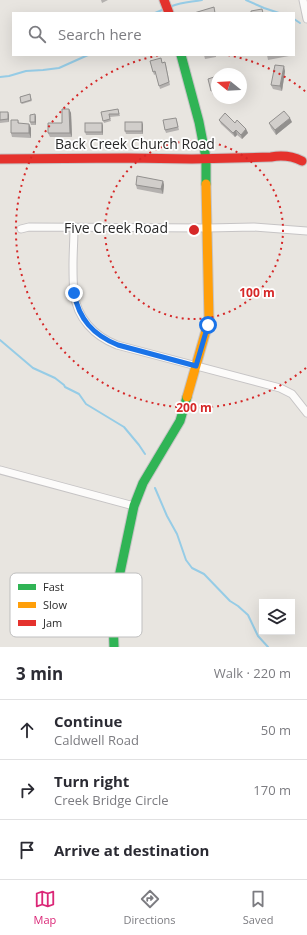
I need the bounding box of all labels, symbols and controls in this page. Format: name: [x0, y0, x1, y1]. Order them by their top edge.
search box: [12, 12, 295, 56]
icon: search: [26, 23, 48, 45]
text: Search here: [58, 24, 142, 44]
north arrow: [211, 68, 247, 104]
street label: Back Creek Church Road: [55, 134, 215, 153]
street label: Five Creek Road: [64, 218, 168, 237]
centre of rings: [187, 223, 201, 237]
route end: [65, 284, 83, 302]
text: 100 m: [239, 284, 275, 301]
route start: [199, 316, 217, 334]
text: 200 m: [176, 399, 212, 416]
legend: [10, 573, 142, 637]
text: Fast: [43, 579, 64, 594]
text: Slow: [43, 597, 67, 612]
map controls: [259, 599, 295, 635]
button: layers: [259, 599, 295, 635]
text: Jam: [42, 615, 62, 630]
text: 3 min: [16, 662, 63, 685]
text: Walk · 220 m: [214, 664, 291, 682]
text: Continue: [54, 711, 122, 731]
icon: ahead: [16, 719, 38, 741]
text: 50 m: [261, 721, 291, 739]
text: Caldwell Road: [54, 731, 139, 749]
text: Turn right: [54, 771, 129, 791]
icon: right: [16, 779, 38, 801]
text: 170 m: [253, 781, 291, 799]
text: Creek Bridge Circle: [54, 791, 169, 809]
icon: arrive: [16, 839, 38, 861]
text: Arrive at destination: [54, 840, 209, 860]
tab: Map: [34, 888, 56, 927]
tab: Directions: [124, 888, 176, 927]
tab: Saved: [243, 888, 273, 927]

